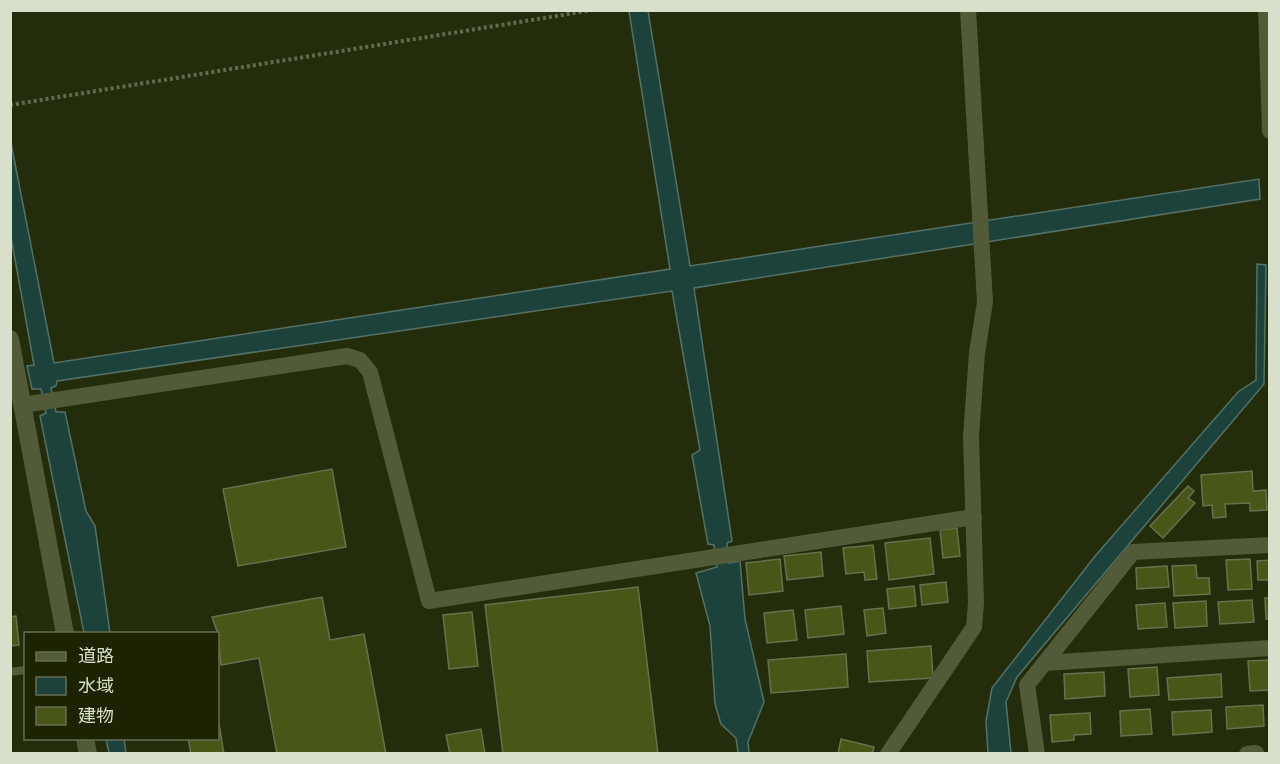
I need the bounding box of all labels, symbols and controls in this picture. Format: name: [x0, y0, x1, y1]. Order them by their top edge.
legend: [24, 632, 219, 740]
text: 道路: [78, 643, 114, 667]
text: 水域: [78, 673, 114, 697]
text: 建物: [78, 703, 114, 727]

